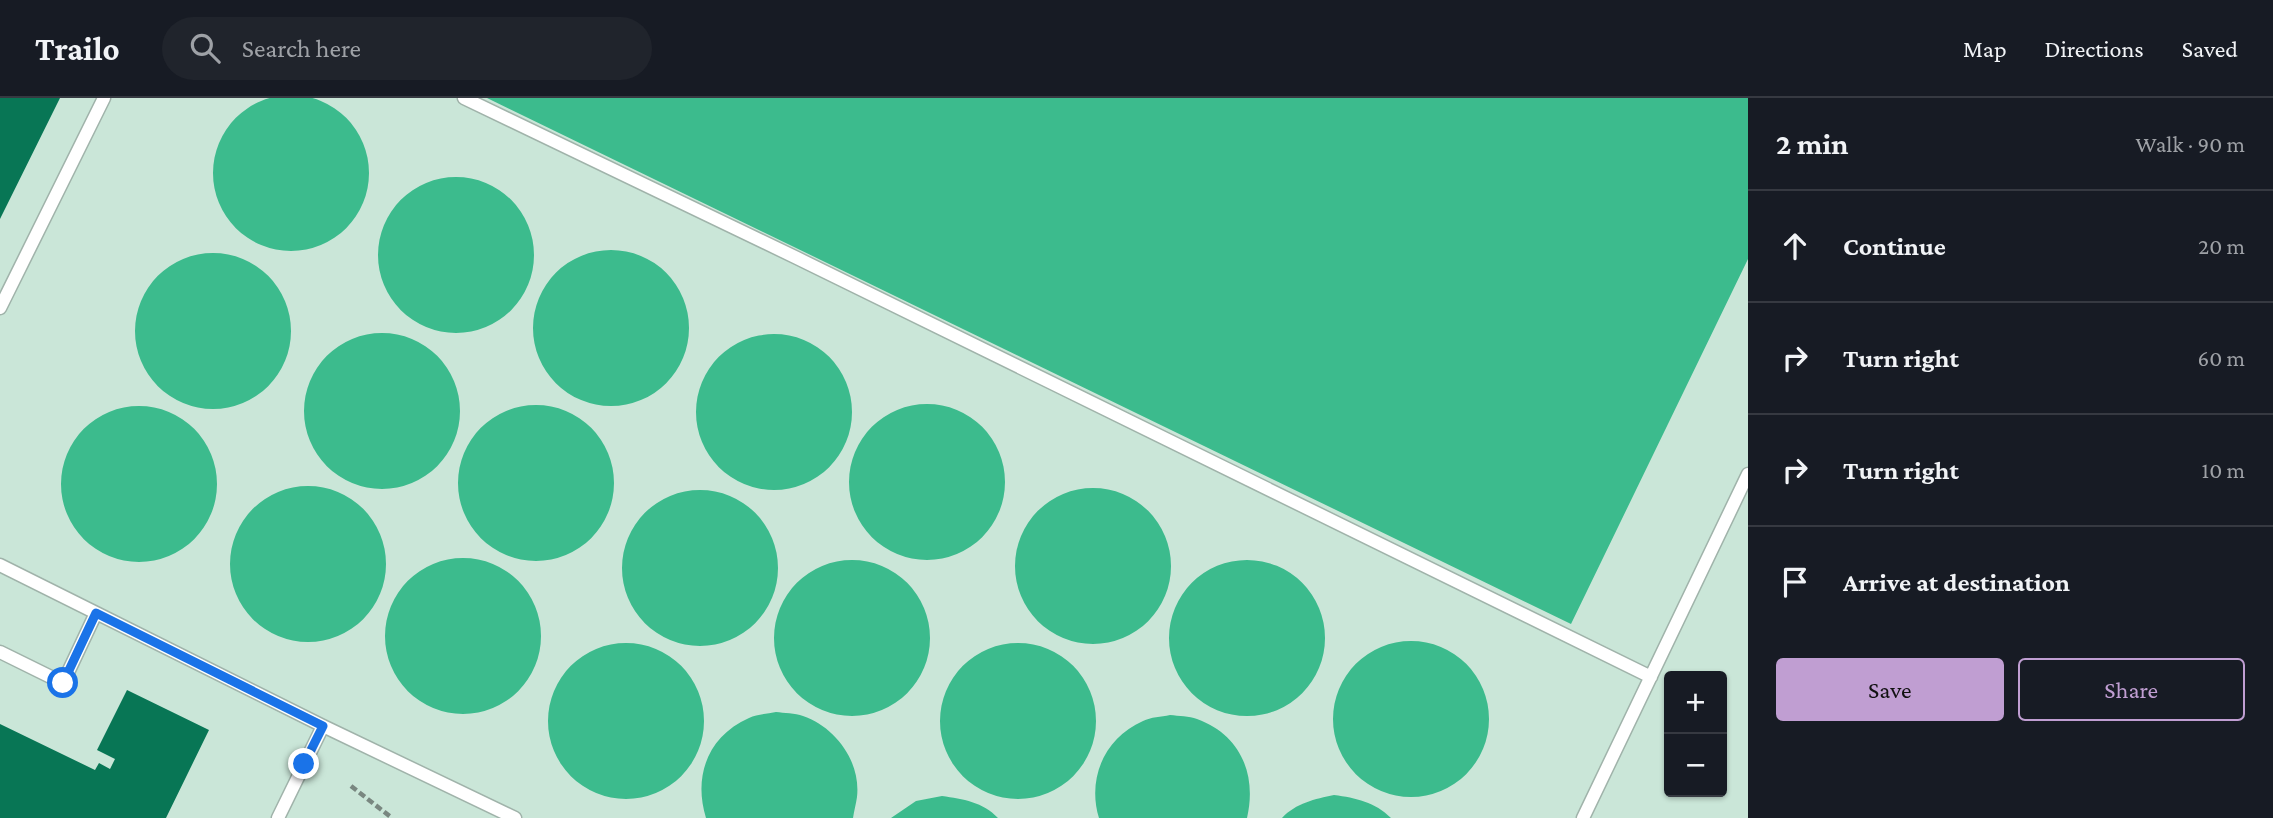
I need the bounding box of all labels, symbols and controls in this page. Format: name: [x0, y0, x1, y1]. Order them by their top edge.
search box: [162, 17, 652, 80]
icon: search: [186, 29, 224, 67]
text: Trailo: [35, 30, 120, 67]
text: Search here: [242, 34, 361, 63]
text: Map: [1963, 35, 2007, 62]
text: Directions: [2045, 35, 2144, 62]
text: Saved: [2182, 35, 2238, 62]
text: 2 min: [1776, 127, 1848, 160]
text: Walk · 90 m: [2136, 131, 2245, 157]
icon: ahead: [1776, 227, 1814, 265]
text: Continue: [1843, 232, 1946, 261]
text: 20 m: [2198, 233, 2245, 259]
icon: right: [1776, 339, 1814, 377]
text: Turn right: [1843, 344, 1959, 373]
text: 60 m: [2198, 345, 2245, 371]
icon: right: [1776, 451, 1814, 489]
text: Turn right: [1843, 456, 1959, 485]
text: 10 m: [2202, 457, 2245, 483]
icon: arrive: [1776, 563, 1814, 601]
text: Arrive at destination: [1843, 568, 2070, 597]
button: Save: [1776, 658, 2004, 721]
button: Share: [2018, 658, 2245, 721]
route start: [47, 667, 78, 698]
map controls: [1664, 671, 1727, 797]
button: +: [1664, 671, 1727, 734]
button: −: [1664, 734, 1727, 797]
route end: [288, 748, 319, 779]

